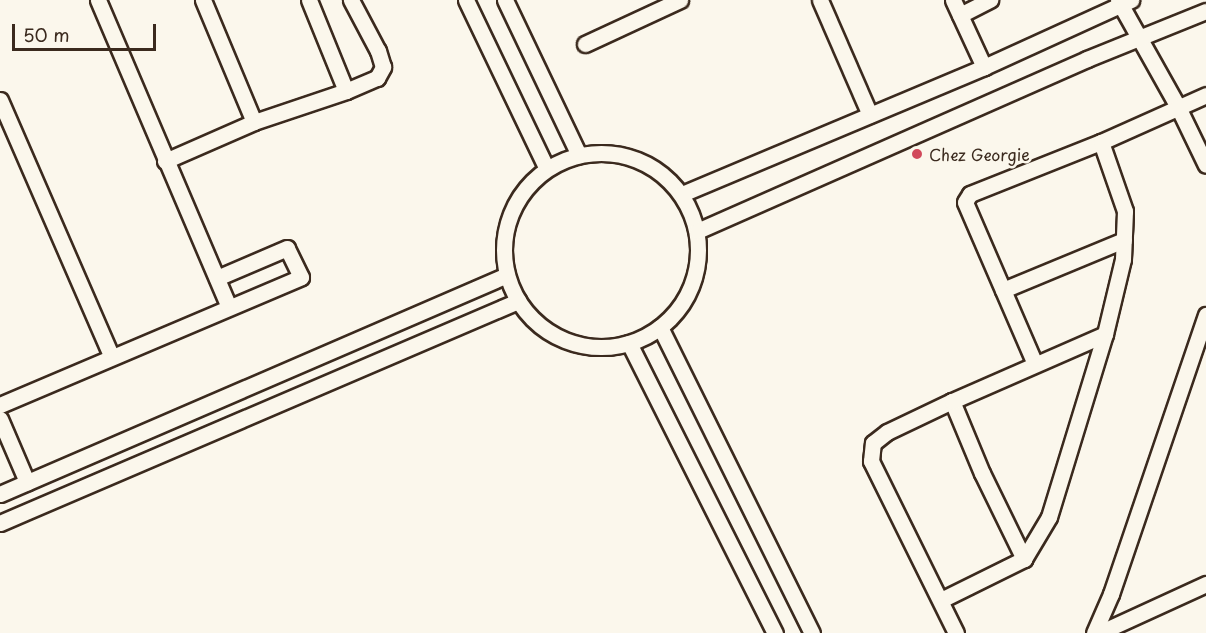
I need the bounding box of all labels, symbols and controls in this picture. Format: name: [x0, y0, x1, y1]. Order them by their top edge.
scale bar: [15, 12, 159, 50]
text: 50 m: [23, 21, 70, 48]
place label: Chez Georgie: [929, 144, 1032, 164]
marker: Chez Georgie: [910, 147, 924, 161]

